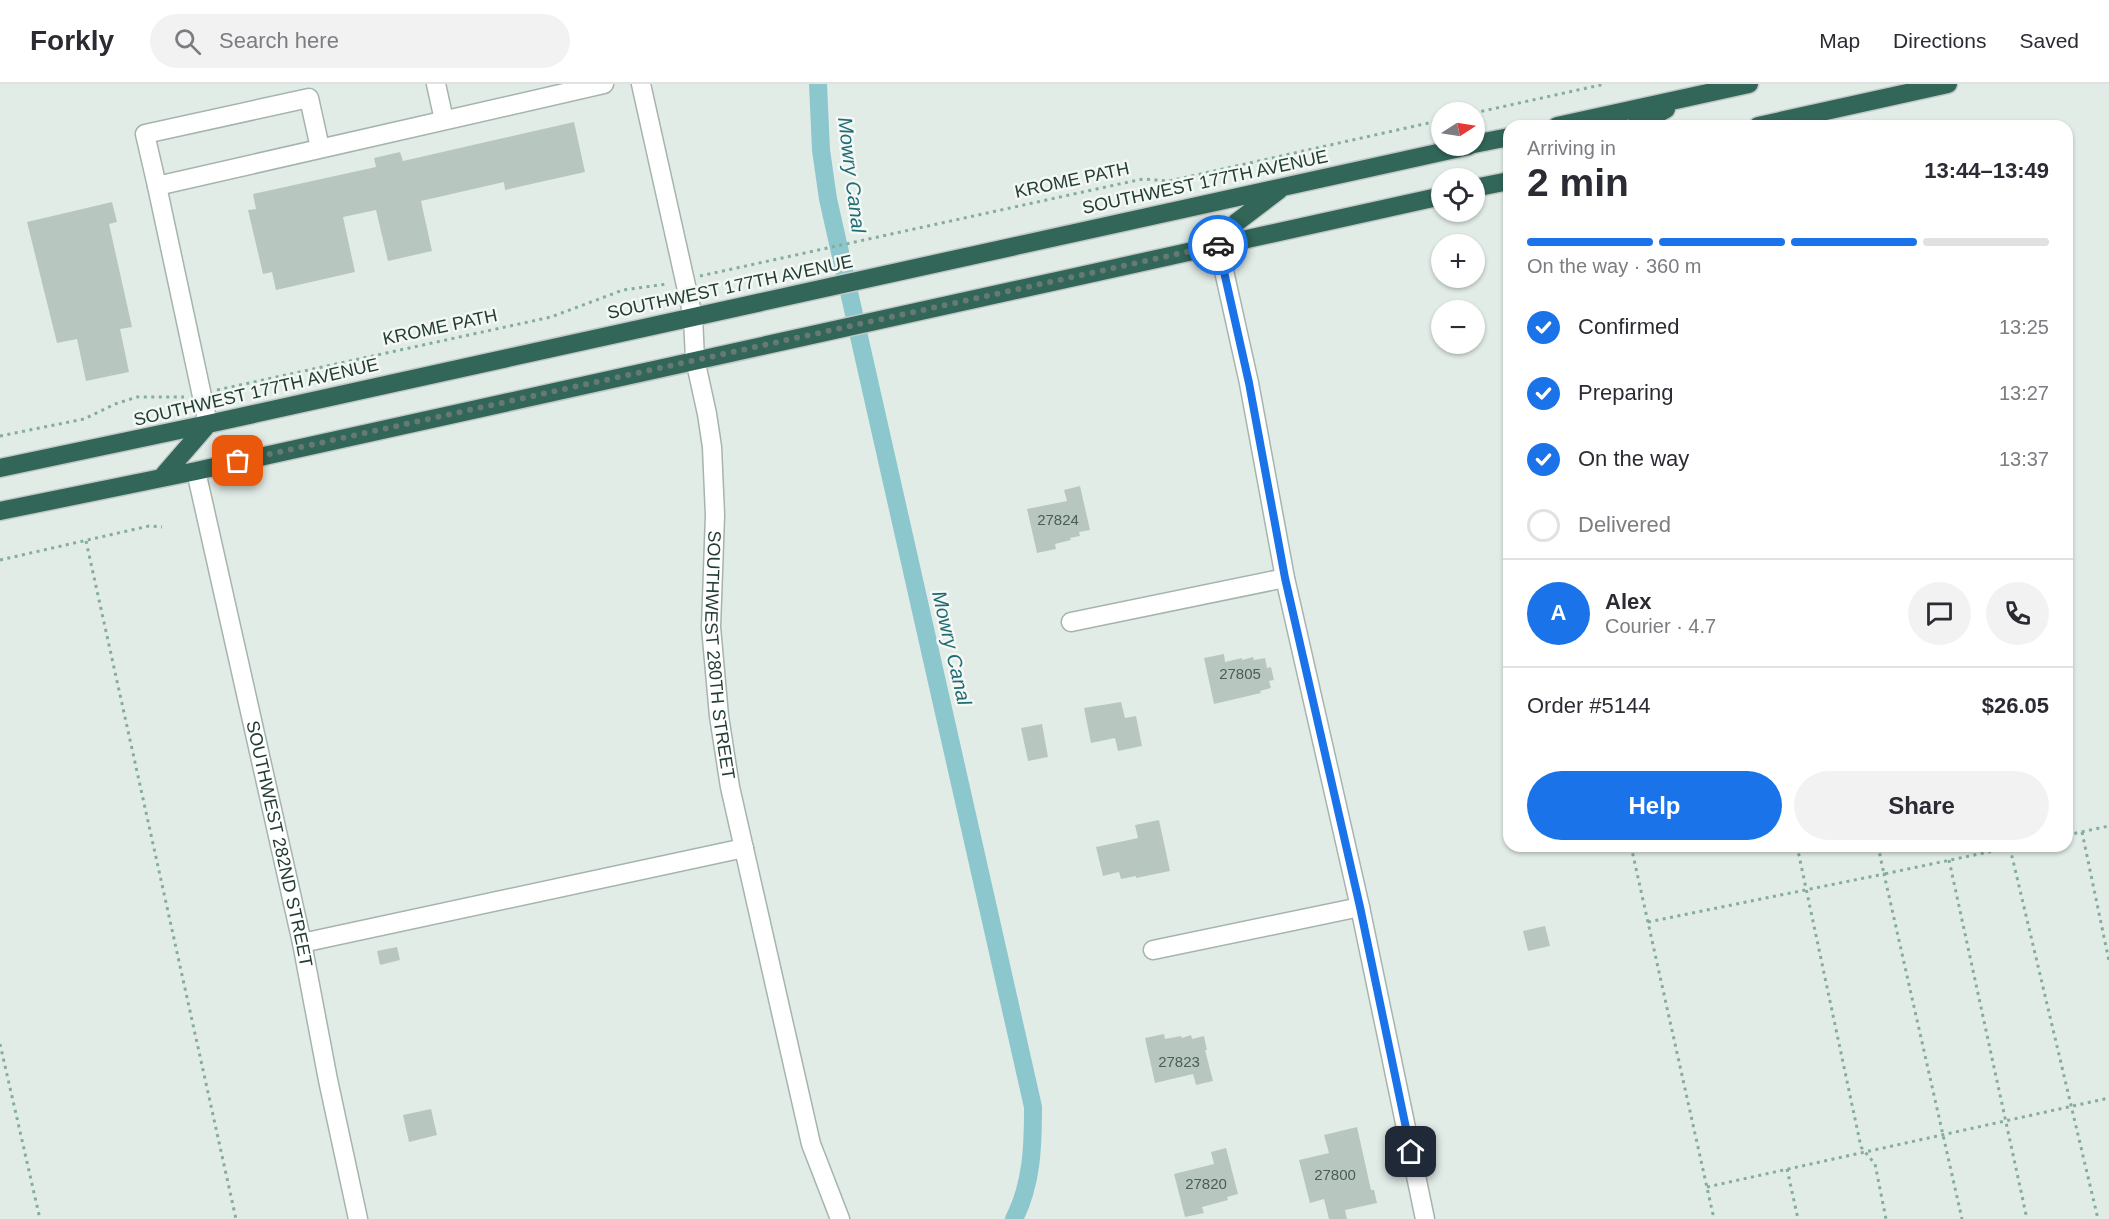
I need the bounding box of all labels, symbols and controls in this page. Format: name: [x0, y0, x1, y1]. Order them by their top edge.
search box: [150, 14, 570, 68]
text: Forkly: [30, 25, 114, 56]
icon: search: [171, 25, 204, 58]
text: Search here: [219, 28, 339, 53]
text: Map: [1819, 29, 1860, 52]
text: Directions: [1893, 29, 1986, 52]
text: Saved: [2019, 29, 2079, 52]
north arrow: [1431, 102, 1485, 156]
map controls: [1431, 102, 1485, 354]
water label: Mowry Canal: [834, 116, 870, 235]
text: Arriving in: [1527, 137, 1616, 159]
street label: SOUTHWEST 177TH AVENUE: [1080, 146, 1330, 218]
street label: KROME PATH: [1013, 158, 1131, 202]
text: 13:44–13:49: [1924, 158, 2049, 183]
text: 2 min: [1527, 161, 1629, 204]
button: locate: [1431, 168, 1485, 222]
courier: [1188, 215, 1248, 275]
icon: car: [1202, 229, 1235, 262]
button: +: [1431, 234, 1485, 288]
street label: SOUTHWEST 177TH AVENUE: [605, 251, 855, 323]
text: On the way · 360 m: [1527, 255, 1702, 277]
button: −: [1431, 300, 1485, 354]
street label: KROME PATH: [381, 305, 499, 349]
icon: check: [1527, 311, 1560, 344]
text: Confirmed: [1578, 314, 1679, 339]
text: 13:25: [1999, 316, 2049, 338]
street label: SOUTHWEST 177TH AVENUE: [132, 354, 380, 430]
icon: check: [1527, 377, 1560, 410]
text: Preparing: [1578, 380, 1673, 405]
text: 13:27: [1999, 382, 2049, 404]
pin: [212, 435, 263, 486]
icon: check: [1527, 443, 1560, 476]
icon: bag: [221, 444, 254, 477]
text: On the way: [1578, 446, 1689, 471]
text: 13:37: [1999, 448, 2049, 470]
house number: 27824: [1037, 511, 1079, 528]
text: Delivered: [1578, 512, 1671, 537]
street label: SOUTHWEST 280TH STREET: [701, 530, 739, 781]
button: chat: [1908, 582, 1971, 645]
button: phone: [1986, 582, 2049, 645]
water label: Mowry Canal: [928, 589, 976, 708]
text: Alex: [1605, 589, 1651, 614]
text: A: [1551, 600, 1566, 625]
text: Courier · 4.7: [1605, 615, 1716, 637]
house number: 27805: [1219, 665, 1261, 682]
text: Order #5144: [1527, 693, 1651, 718]
text: $26.05: [1982, 693, 2049, 718]
street label: SOUTHWEST 282ND STREET: [242, 719, 316, 969]
button: Help: [1527, 771, 1782, 840]
button: Share: [1794, 771, 2049, 840]
house number: 27823: [1158, 1053, 1200, 1070]
pin: [1385, 1126, 1436, 1177]
icon: home: [1394, 1135, 1427, 1168]
house number: 27800: [1314, 1166, 1356, 1183]
house number: 27820: [1185, 1175, 1227, 1192]

